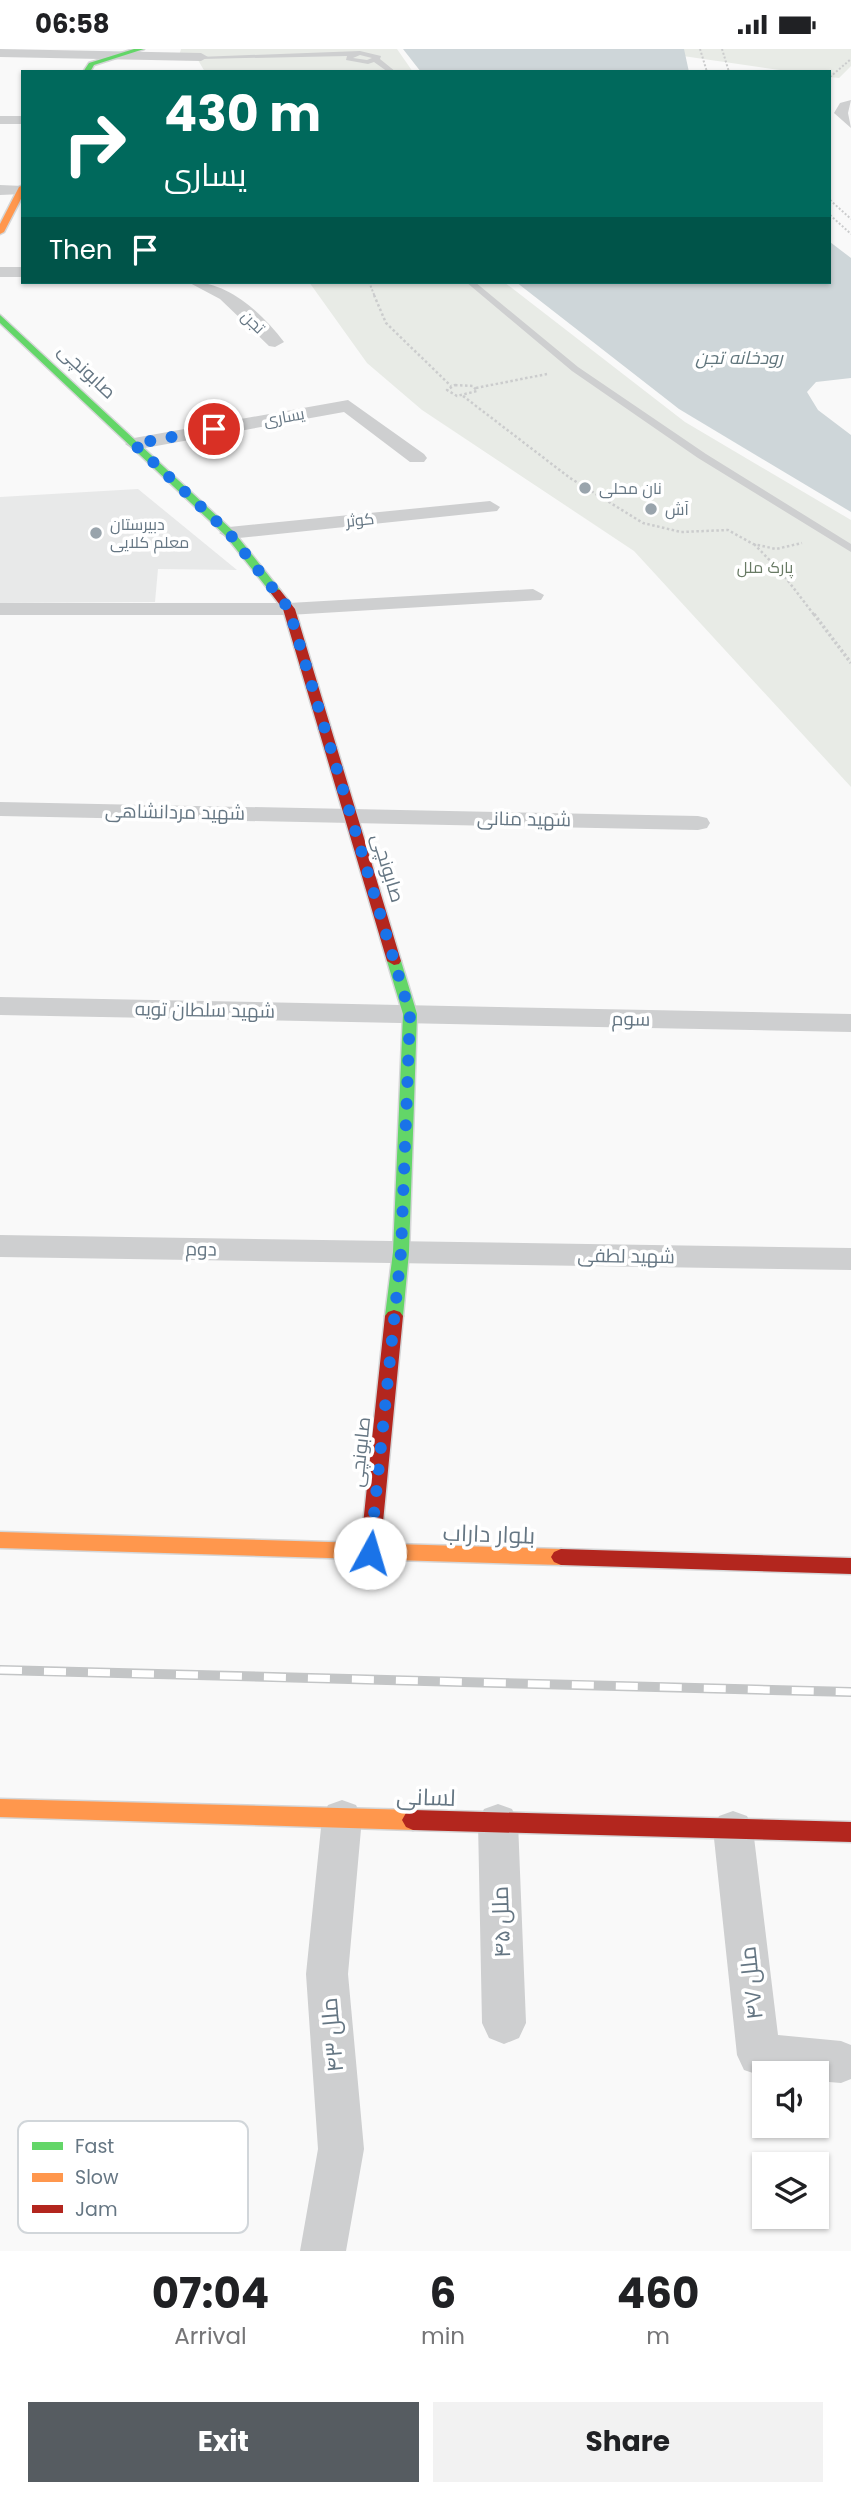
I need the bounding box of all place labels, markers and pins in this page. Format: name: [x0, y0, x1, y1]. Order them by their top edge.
pin: [184, 399, 244, 459]
place label: نان محلی: [599, 477, 662, 500]
marker: نان محلی: [577, 480, 593, 496]
place label: آش: [665, 498, 689, 521]
marker: آش: [643, 501, 659, 517]
place label: دبیرستان معلم کلایی: [110, 513, 189, 554]
marker: دبیرستان معلم کلایی: [88, 525, 104, 541]

